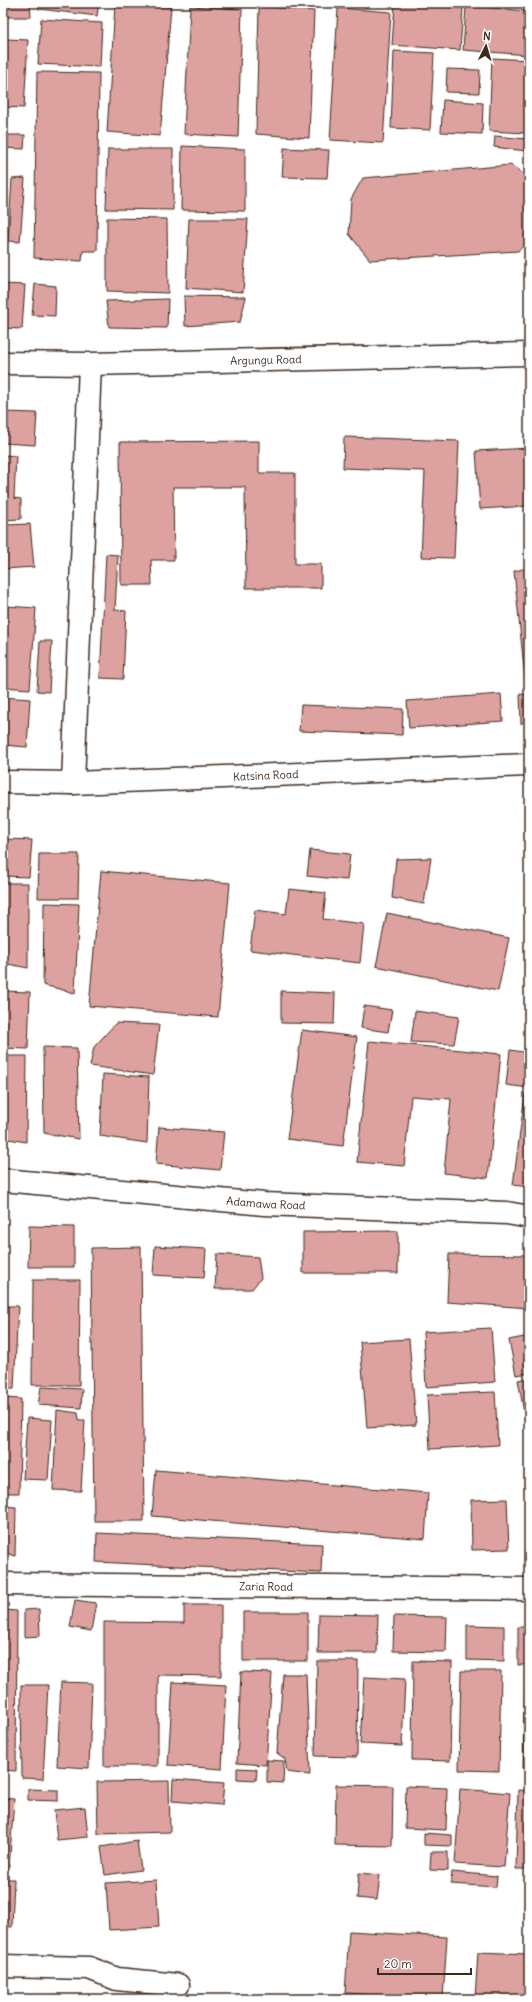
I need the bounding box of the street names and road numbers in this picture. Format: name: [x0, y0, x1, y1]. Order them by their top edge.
street label: Argungu Road: [230, 352, 302, 368]
street label: Katsina Road: [233, 767, 299, 784]
street label: Adamawa Road: [226, 1194, 306, 1213]
street label: Zaria Road: [239, 1579, 294, 1594]

